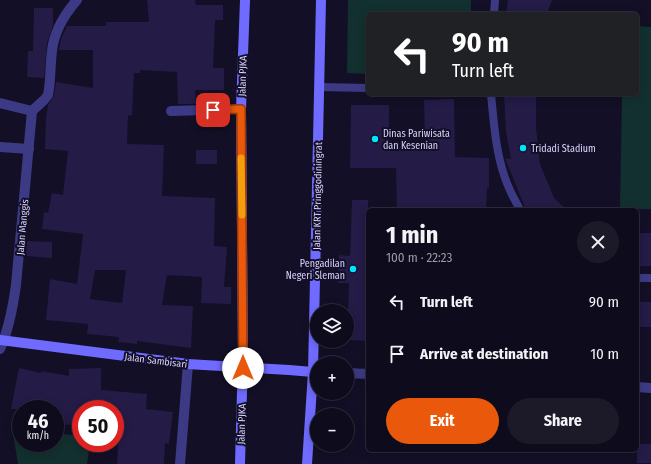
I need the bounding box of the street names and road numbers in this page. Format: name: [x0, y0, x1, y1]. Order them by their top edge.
street label: Jalan PJKA: [236, 55, 250, 97]
street label: Jalan KRT Pringgodiningrat: [311, 141, 325, 250]
street label: Jalan Manggis: [15, 199, 31, 256]
street label: Jalan Sambisari: [124, 351, 188, 371]
street label: Jalan PJKA: [235, 403, 249, 445]

